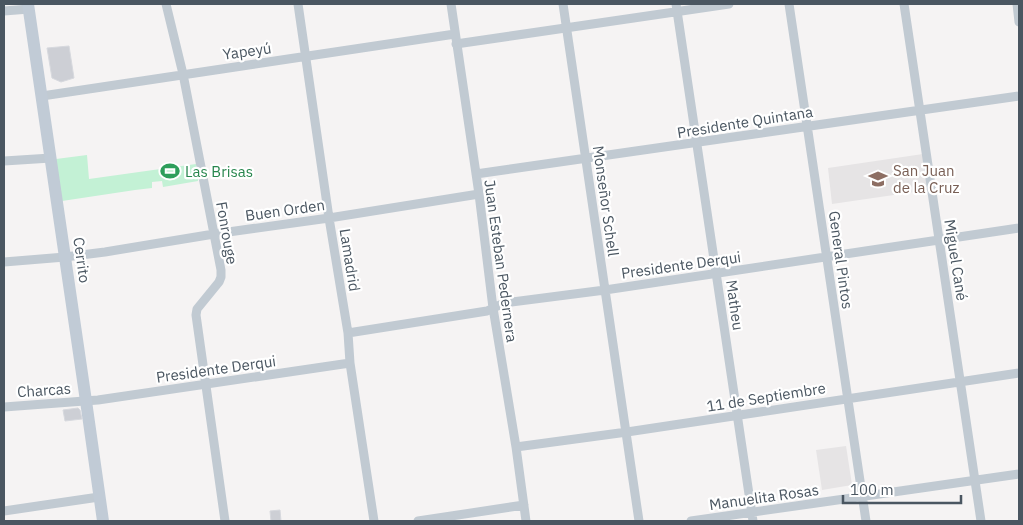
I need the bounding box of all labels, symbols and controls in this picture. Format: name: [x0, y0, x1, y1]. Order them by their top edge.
street label: Yapeyú: [221, 38, 273, 64]
street label: Presidente Quintana: [676, 102, 814, 142]
street label: Monseñor Schell: [589, 144, 623, 258]
sports icon: Las Brisas: [159, 160, 181, 182]
place label: San Juan de la Cruz: [893, 161, 959, 197]
place label: Las Brisas: [185, 162, 253, 181]
school or university icon: San Juan de la Cruz: [867, 168, 889, 190]
street label: Juan Esteban Pedernera: [480, 178, 522, 344]
street label: Buen Orden: [244, 195, 326, 225]
street label: Fonrouge: [212, 200, 242, 266]
street label: General Pintos: [825, 210, 857, 310]
street label: Miguel Cané: [940, 218, 972, 302]
street label: Lamadrid: [336, 227, 364, 293]
street label: Cerrito: [69, 236, 95, 284]
street label: Presidente Derqui: [620, 247, 742, 283]
street label: Matheu: [722, 279, 748, 331]
street label: Presidente Derqui: [155, 351, 277, 387]
street label: 11 de Septiembre: [705, 378, 827, 416]
street label: Charcas: [16, 379, 72, 401]
scale bar: [843, 472, 960, 504]
street label: Manuelita Rosas: [708, 480, 820, 514]
text: 100 m: [850, 480, 894, 499]

